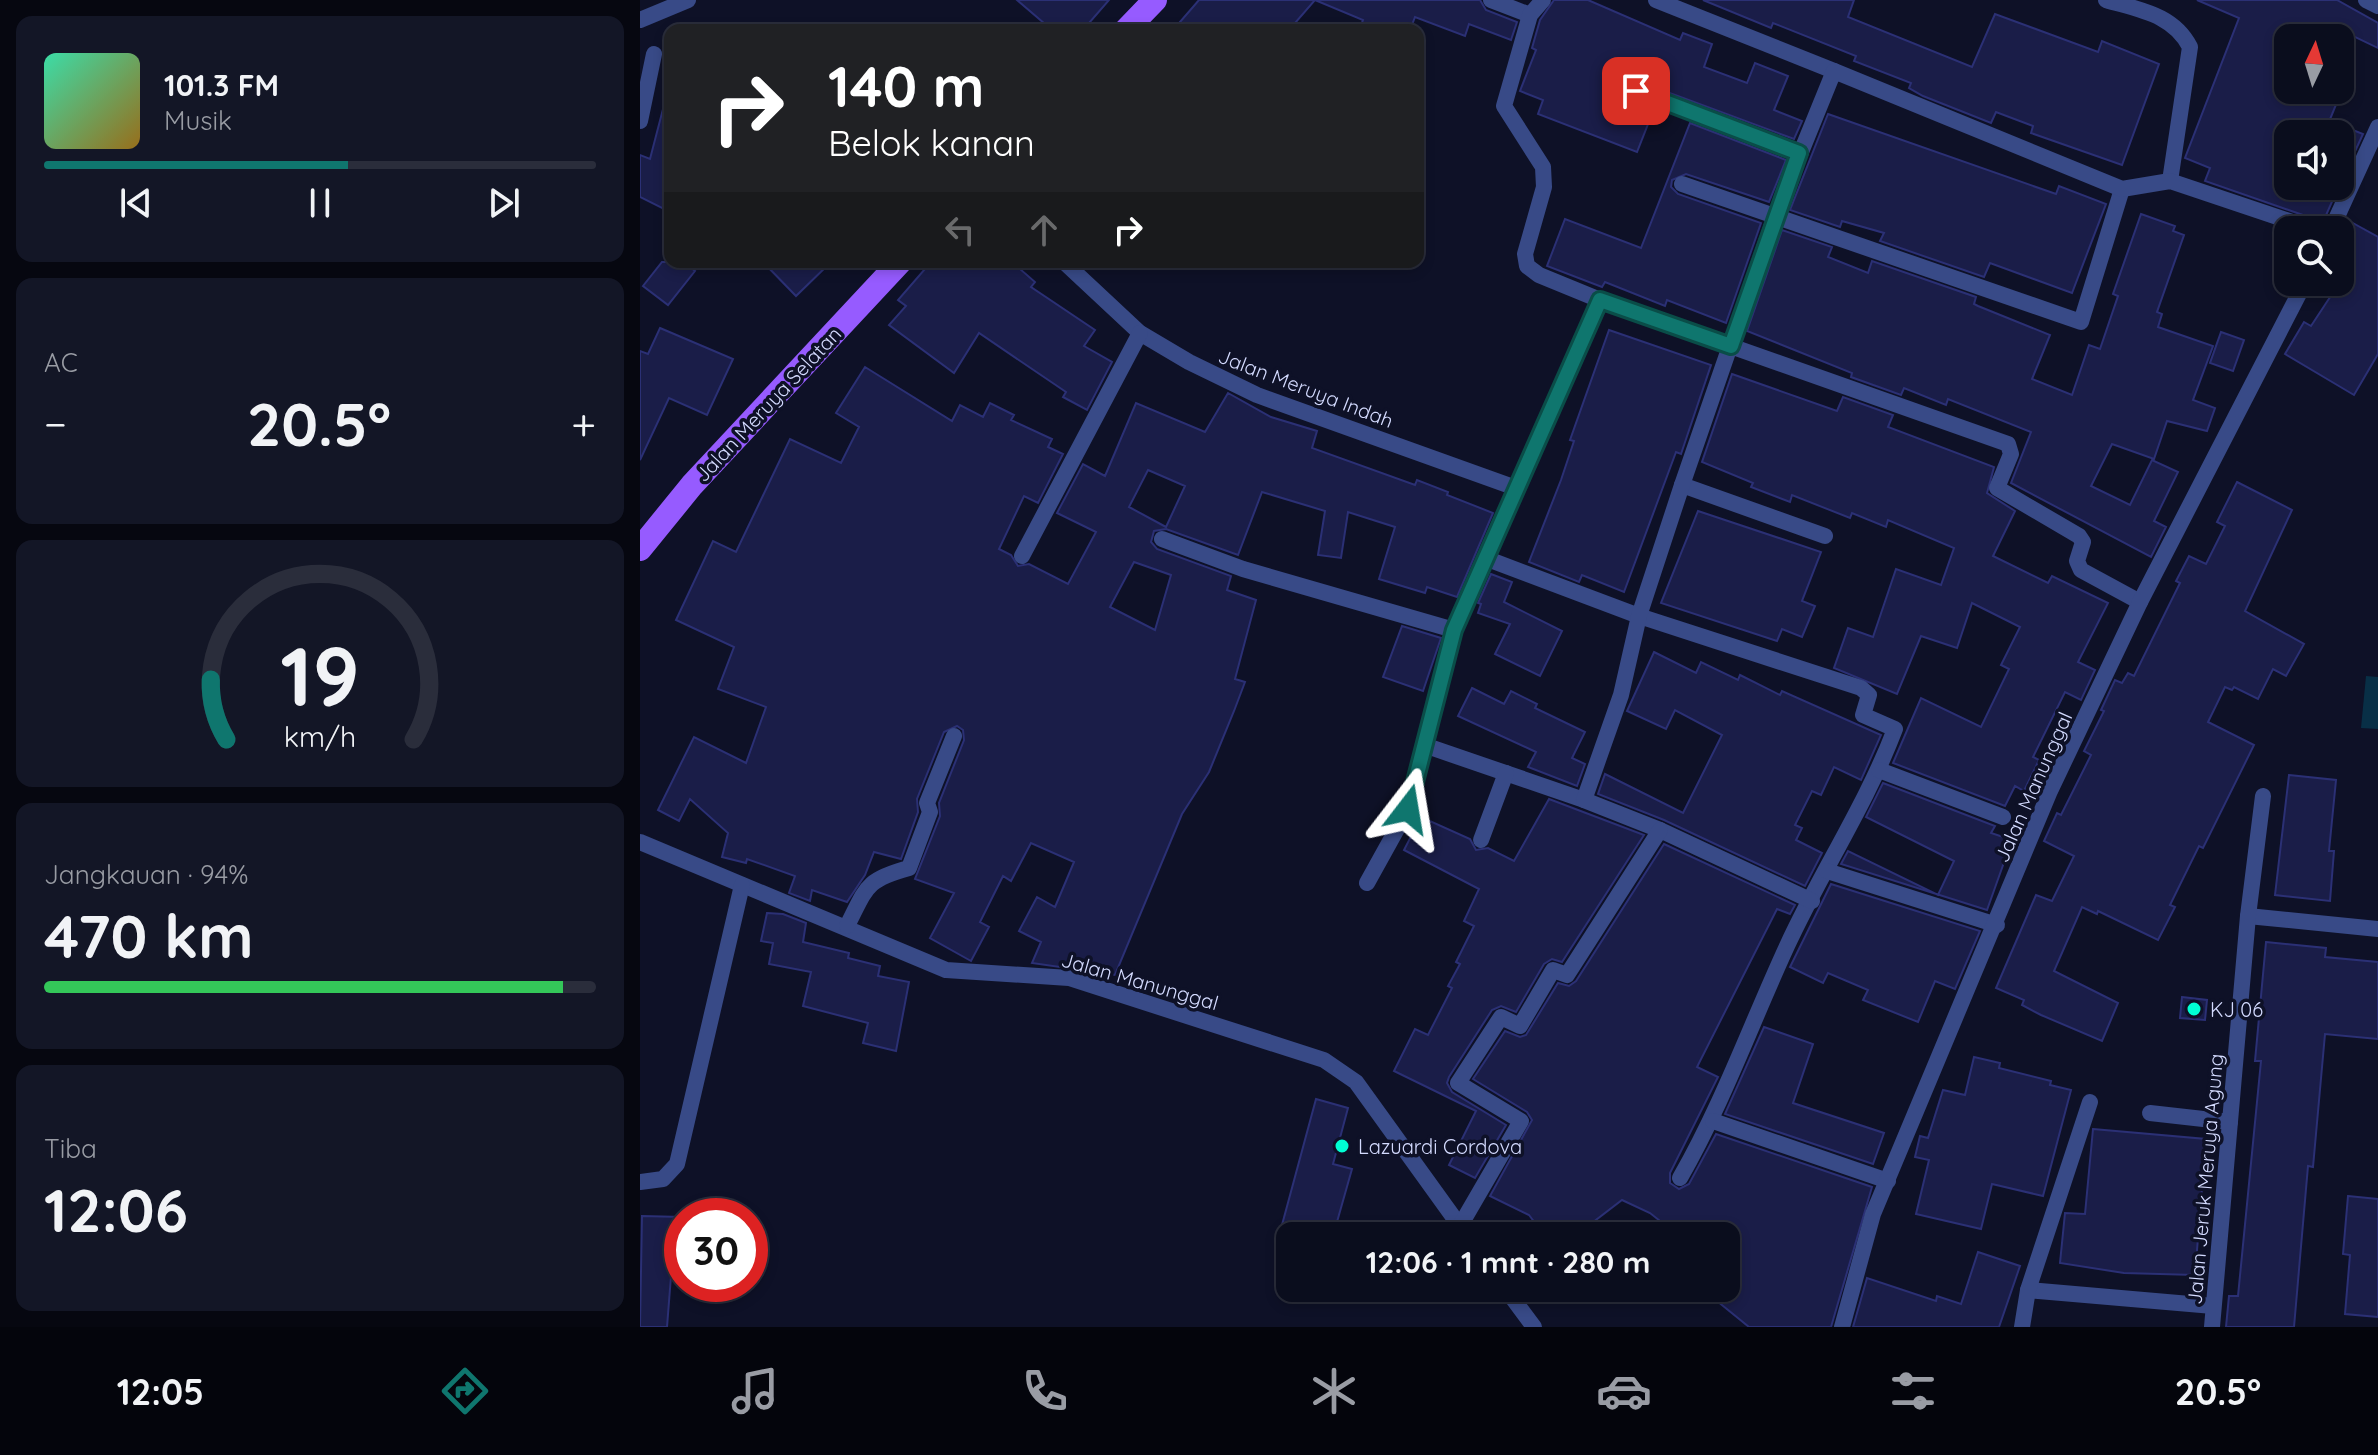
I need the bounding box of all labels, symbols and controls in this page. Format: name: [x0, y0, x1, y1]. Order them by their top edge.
north arrow: [2274, 24, 2354, 104]
map controls: [2274, 24, 2354, 296]
text: 140 m: [828, 51, 984, 121]
icon: right: [696, 56, 800, 160]
pin: [1602, 57, 1670, 125]
text: 101.3 FM: [164, 66, 279, 104]
icon: arrive: [1614, 69, 1658, 113]
text: Musik: [164, 104, 232, 137]
text: Belok kanan: [828, 120, 1035, 165]
button: sound: [2274, 120, 2354, 200]
icon: previous: [114, 181, 158, 225]
icon: pause: [298, 181, 342, 225]
icon: next: [482, 181, 526, 225]
icon: left: [938, 208, 982, 252]
icon: ahead: [1022, 208, 1066, 252]
icon: right: [1106, 208, 1150, 252]
button: search: [2274, 216, 2354, 296]
street label: Jalan Meruya Selatan: [690, 321, 846, 487]
street label: Jalan Meruya Indah: [1215, 343, 1397, 433]
text: AC: [44, 346, 78, 379]
text: 20.5°: [247, 386, 391, 461]
text: −: [44, 396, 67, 451]
text: +: [571, 396, 596, 451]
text: 19: [280, 622, 360, 726]
street label: Jalan Manunggal: [1989, 708, 2077, 866]
text: km/h: [284, 718, 356, 754]
position arrow: [1366, 767, 1450, 851]
text: Jangkauan · 94%: [44, 858, 248, 891]
text: 470 km: [44, 898, 254, 973]
street label: Jalan Manunggal: [1059, 947, 1221, 1015]
place label: KJ 06: [2210, 997, 2263, 1022]
marker: KJ 06: [2185, 1000, 2203, 1018]
street label: Jalan Jeruk Meruya Agung: [2182, 1052, 2228, 1306]
text: Tiba: [44, 1132, 97, 1165]
place label: Lazuardi Cordova: [1358, 1134, 1522, 1159]
marker: Lazuardi Cordova: [1333, 1137, 1351, 1155]
text: 12:06: [44, 1172, 188, 1247]
speed limit sign: 30: [664, 1198, 768, 1302]
text: 12:06 · 1 mnt · 280 m: [1366, 1243, 1650, 1281]
icon: directions: [437, 1363, 493, 1419]
icon: music: [727, 1363, 783, 1419]
icon: phone: [1017, 1363, 1073, 1419]
icon: climate: [1306, 1363, 1362, 1419]
icon: car: [1596, 1363, 1652, 1419]
icon: filters: [1885, 1363, 1941, 1419]
text: 12:05: [117, 1369, 204, 1414]
text: 20.5°: [2175, 1369, 2261, 1414]

